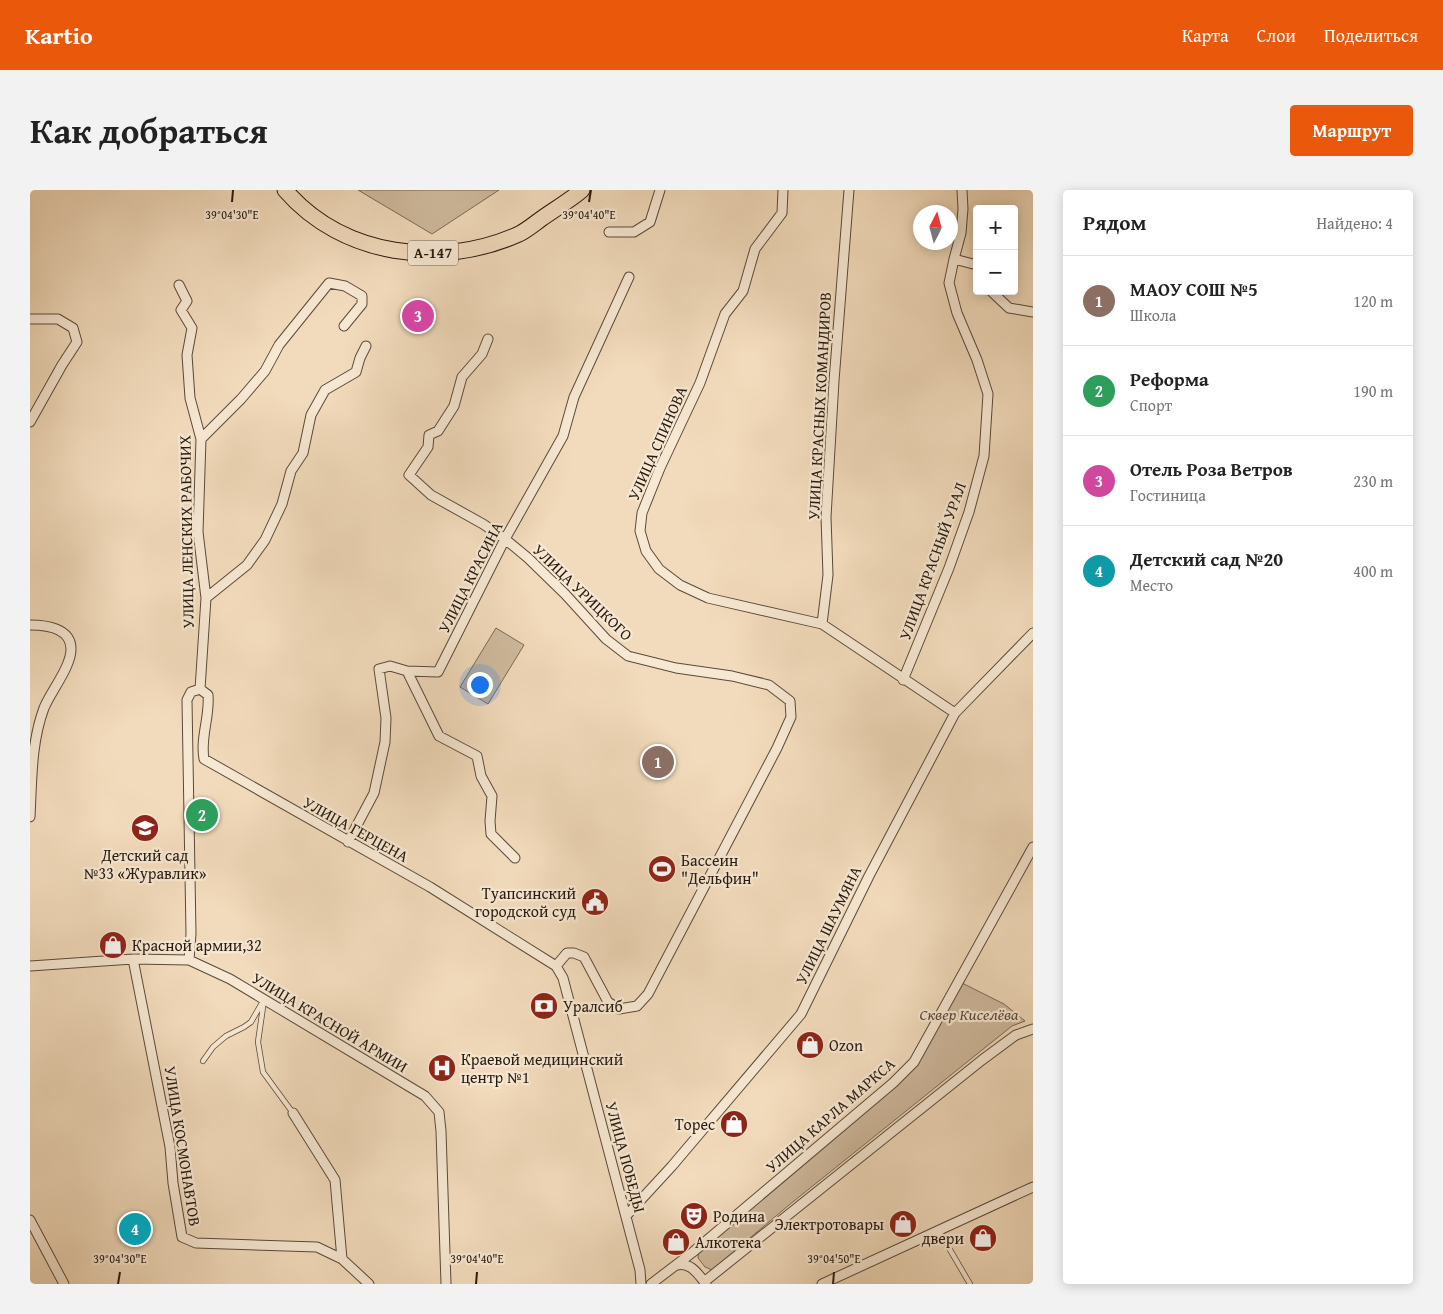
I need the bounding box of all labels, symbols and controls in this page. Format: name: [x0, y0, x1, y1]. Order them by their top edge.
text: Kartio: [25, 18, 93, 53]
text: Карта: [1182, 22, 1229, 49]
text: Слои: [1257, 22, 1296, 49]
text: Поделиться: [1324, 22, 1418, 49]
text: Как добраться: [30, 105, 268, 156]
button: Маршрут: [1290, 105, 1413, 156]
north arrow: [913, 205, 958, 250]
map controls: [973, 205, 1018, 295]
button: +: [973, 205, 1018, 250]
text: 39°04'30"E: [205, 206, 259, 223]
text: 39°04'40"E: [562, 206, 616, 223]
text: Рядом: [1083, 207, 1146, 238]
text: Найдено: 4: [1316, 211, 1393, 235]
road number: А-147: [408, 240, 458, 266]
button: −: [973, 250, 1018, 295]
text: МАОУ СОШ №5: [1130, 275, 1258, 303]
text: 1: [1095, 289, 1103, 313]
text: 120 m: [1353, 289, 1393, 313]
street label: УЛИЦА КРАСНЫХ КОМАНДИРОВ: [801, 291, 837, 521]
pin: 3: [402, 297, 434, 335]
text: Школа: [1130, 303, 1176, 327]
text: Реформа: [1130, 365, 1209, 393]
text: 2: [1095, 379, 1103, 403]
text: 190 m: [1353, 379, 1393, 403]
street label: УЛИЦА СПИНОВА: [621, 382, 693, 504]
text: Спорт: [1130, 393, 1172, 417]
street label: УЛИЦА ЛЕНСКИХ РАБОЧИХ: [172, 435, 200, 629]
text: Отель Роза Ветров: [1130, 455, 1293, 483]
text: 3: [1095, 469, 1103, 493]
text: 230 m: [1353, 469, 1393, 493]
street label: УЛИЦА КРАСНЫЙ УРАЛ: [892, 479, 972, 643]
text: Гостиница: [1130, 483, 1206, 507]
street label: УЛИЦА КРАСИНА: [432, 517, 509, 637]
street label: УЛИЦА УРИЦКОГО: [528, 538, 639, 646]
text: Детский сад №20: [1130, 545, 1283, 573]
text: 4: [1095, 559, 1103, 583]
text: 400 m: [1353, 559, 1393, 583]
text: Место: [1130, 573, 1173, 597]
your location: [467, 672, 493, 698]
pin: 1: [642, 743, 674, 781]
street label: УЛИЦА ГЕРЦЕНА: [299, 790, 413, 868]
pin: 2: [186, 796, 218, 834]
school or university icon: Детский сад №33 «Журавлик»: [130, 813, 160, 843]
place label: Детский сад №33 «Журавлик»: [84, 843, 207, 885]
place label: Бассеин "Дельфин": [681, 848, 759, 890]
sports icon: Бассеин "Дельфин": [647, 854, 677, 884]
street label: УЛИЦА ШАУМЯНА: [789, 861, 867, 988]
place label: Туапсинский городской суд: [475, 881, 576, 923]
public building icon: Туапсинский городской суд: [580, 887, 610, 917]
shop icon: Красной армии,32: [98, 930, 128, 960]
place label: Красной армии,32: [132, 933, 262, 957]
street label: УЛИЦА КРАСНОЙ АРМИИ: [247, 966, 413, 1078]
bank icon: Уралсиб: [529, 991, 559, 1021]
place label: Уралсиб: [563, 994, 623, 1018]
park label: Сквер Киселёва: [920, 1002, 1019, 1026]
shop icon: Ozon: [795, 1030, 825, 1060]
place label: Ozon: [829, 1033, 863, 1057]
place label: Краевой медицинский центр №1: [461, 1047, 624, 1089]
street label: УЛИЦА КАРЛА МАРКСА: [760, 1052, 900, 1178]
hospital icon: Краевой медицинский центр №1: [427, 1053, 457, 1083]
street label: УЛИЦА КОСМОНАВТОВ: [158, 1064, 208, 1228]
street label: УЛИЦА ПОБЕДЫ: [600, 1099, 652, 1215]
shop icon: Торес: [719, 1109, 749, 1139]
place label: Торес: [675, 1112, 715, 1136]
theatre icon: Родина: [679, 1201, 709, 1231]
place label: Родина: [713, 1204, 765, 1228]
shop icon: Электротовары: [888, 1209, 918, 1239]
pin: 4: [119, 1210, 151, 1248]
place label: Электротовары: [774, 1212, 884, 1236]
shop icon: двери: [968, 1223, 998, 1253]
place label: двери: [922, 1226, 964, 1250]
shop icon: Алкотека: [661, 1227, 691, 1257]
place label: Алкотека: [695, 1230, 762, 1254]
text: 39°04'30"E: [93, 1250, 147, 1267]
text: 39°04'40"E: [450, 1250, 504, 1267]
text: 39°04'50"E: [807, 1250, 861, 1267]

